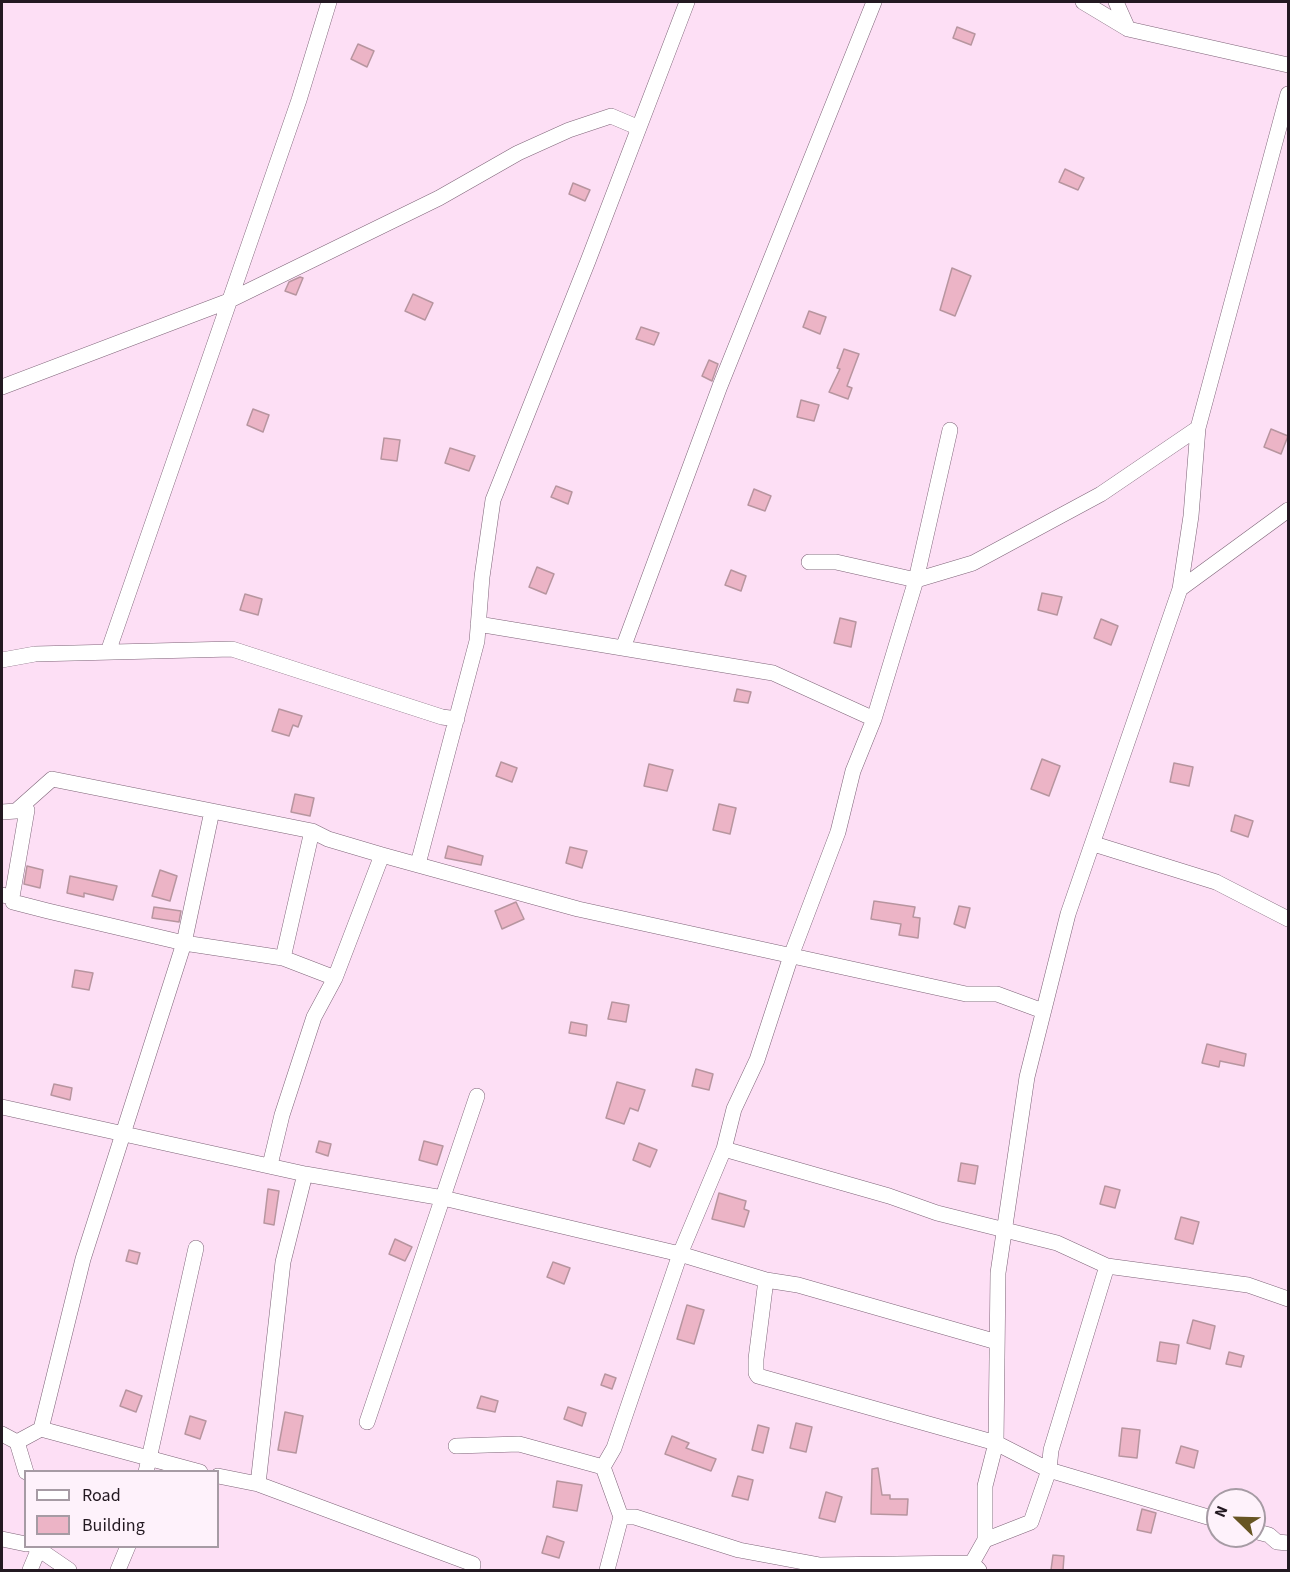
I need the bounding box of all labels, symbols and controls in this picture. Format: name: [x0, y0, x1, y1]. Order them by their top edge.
legend: [24, 1470, 219, 1548]
text: Road: [82, 1483, 121, 1508]
north arrow: [1206, 1488, 1266, 1548]
text: N: [1209, 1503, 1233, 1521]
text: Building: [82, 1513, 145, 1538]

